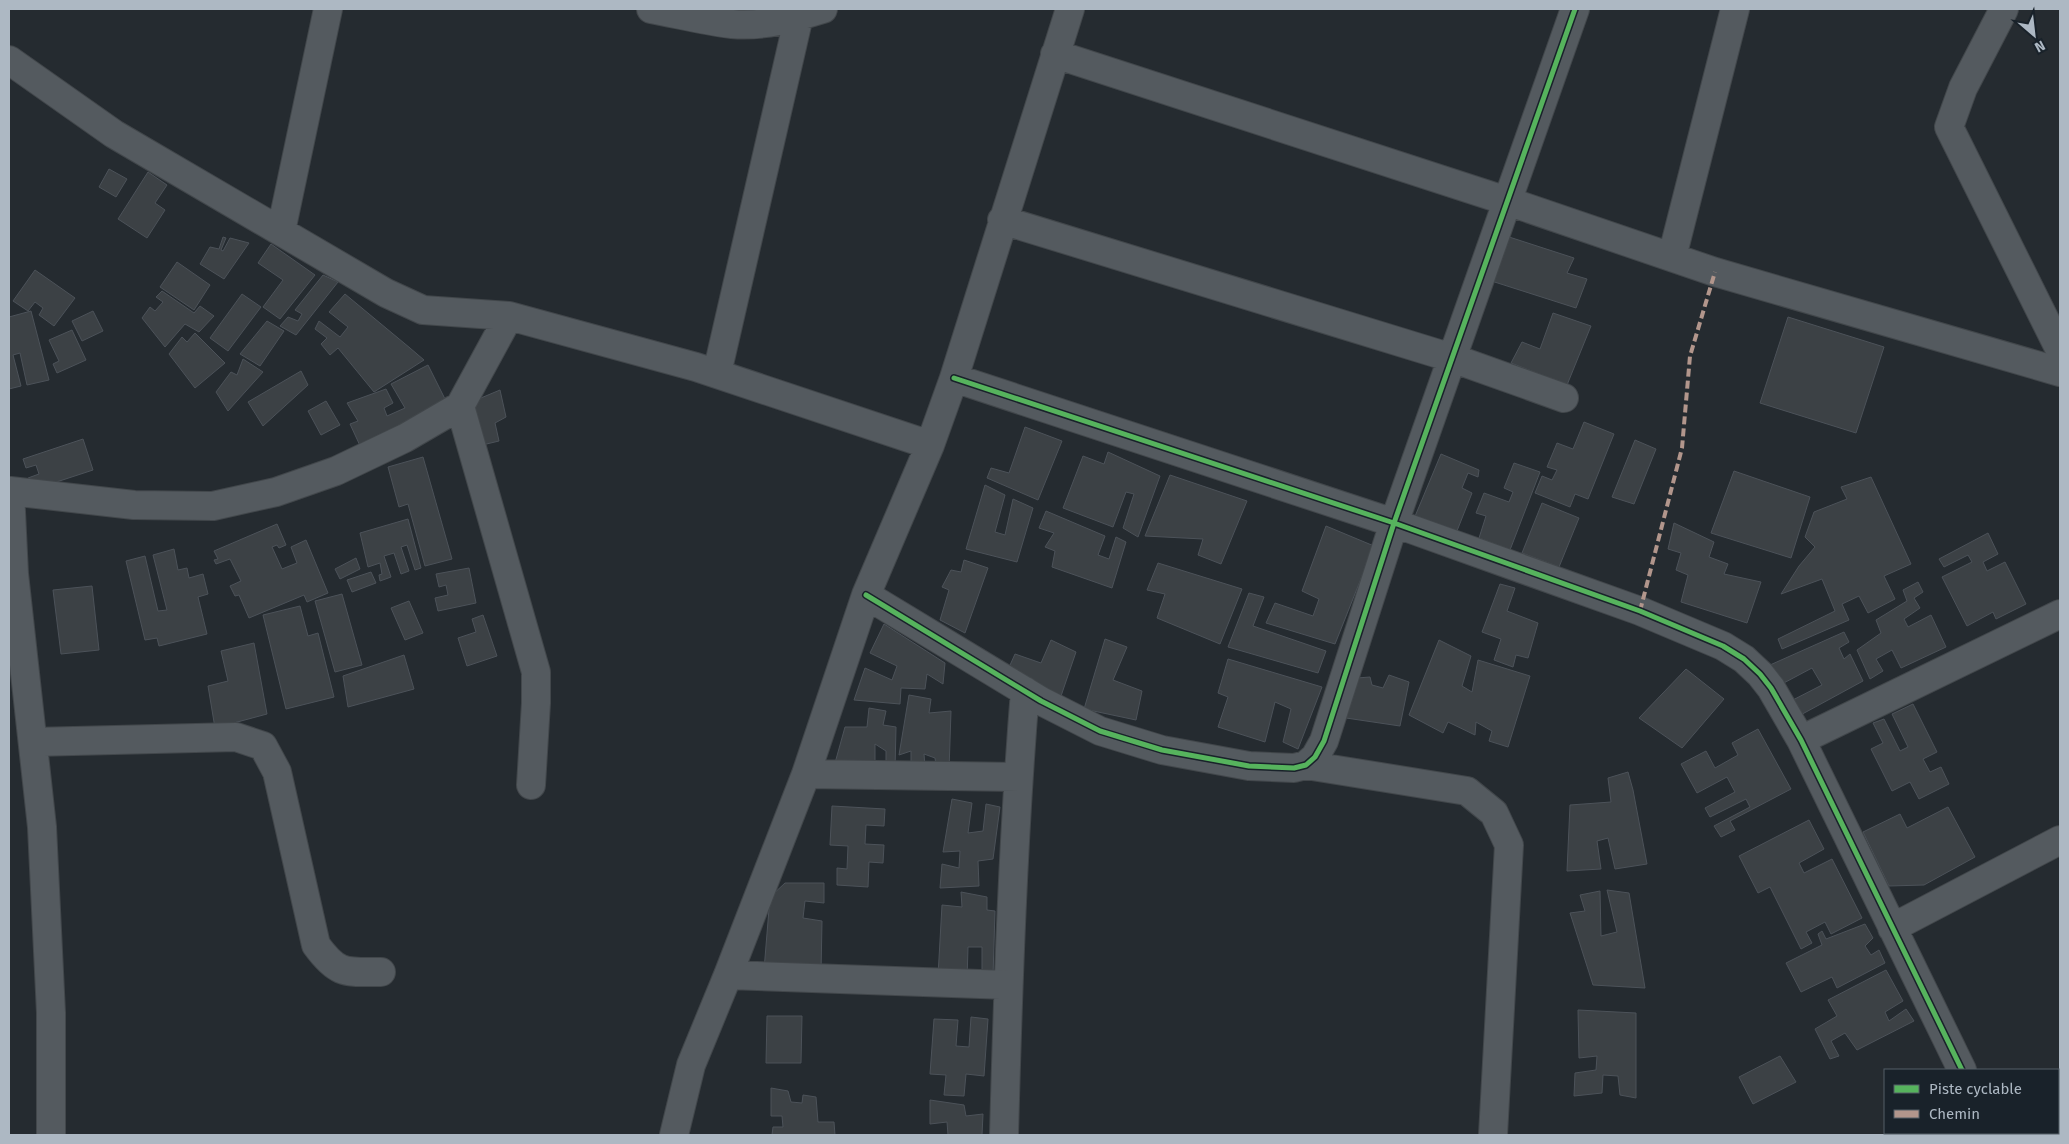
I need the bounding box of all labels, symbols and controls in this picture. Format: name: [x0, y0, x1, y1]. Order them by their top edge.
north arrow: [2009, 10, 2059, 60]
text: N: [2032, 36, 2048, 56]
legend: [1884, 1069, 2059, 1134]
text: Piste cyclable: [1929, 1080, 2022, 1098]
text: Chemin: [1929, 1105, 1980, 1123]

